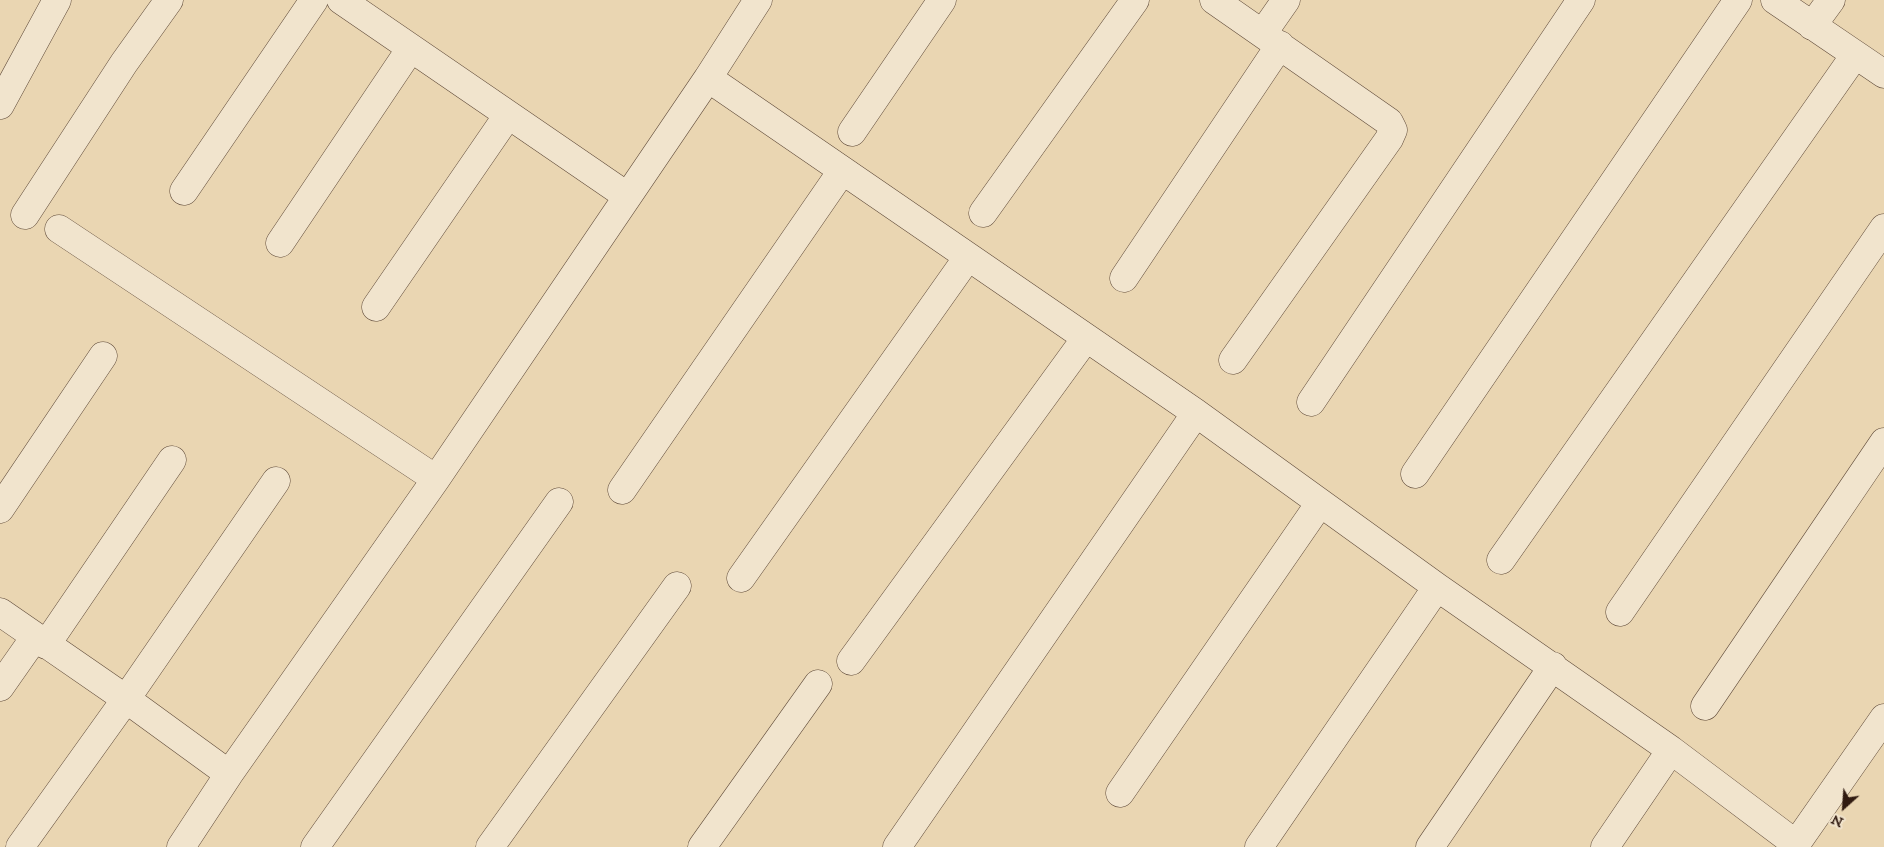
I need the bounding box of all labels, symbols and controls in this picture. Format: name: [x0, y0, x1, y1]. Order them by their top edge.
north arrow: [1819, 782, 1869, 832]
text: N: [1828, 810, 1847, 831]

